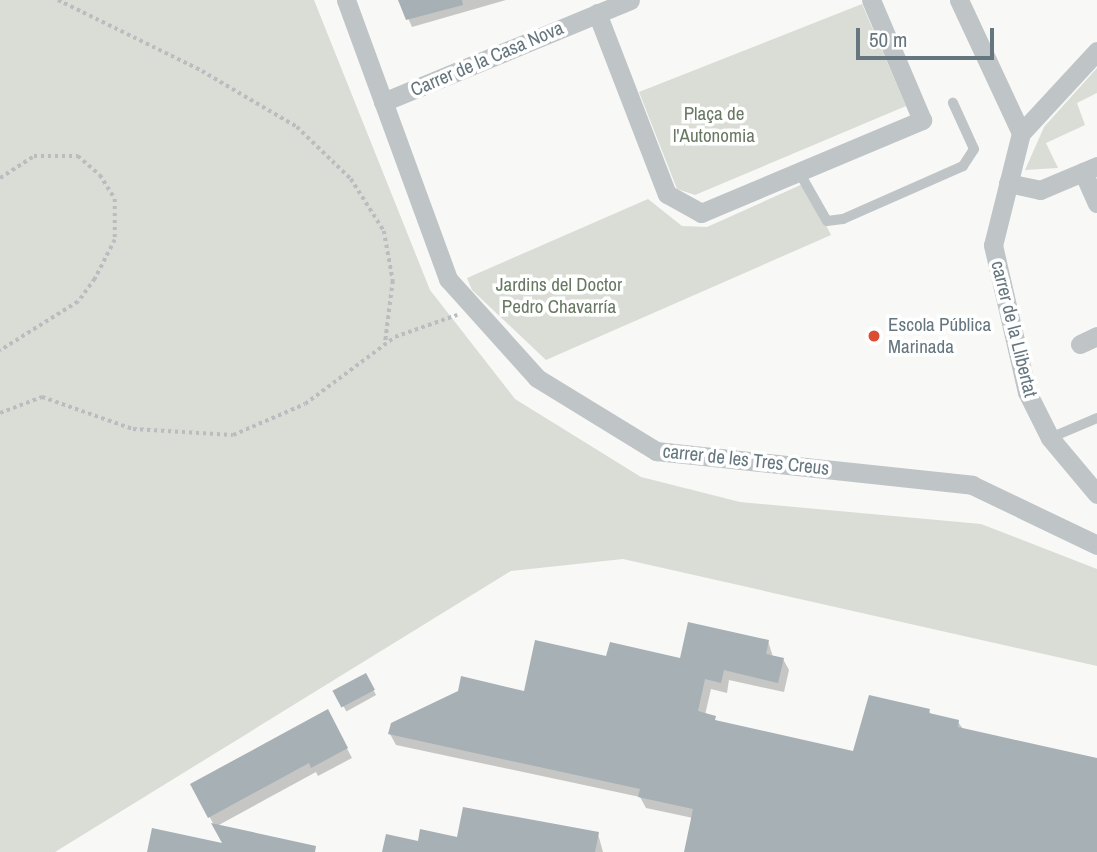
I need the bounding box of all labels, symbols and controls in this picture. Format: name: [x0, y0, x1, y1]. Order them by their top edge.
scale bar: [859, 14, 997, 58]
street label: Carrer de la Casa Nova: [407, 17, 567, 101]
text: 50 m: [869, 25, 907, 54]
park label: Plaça de l'Autonomia: [673, 103, 755, 147]
street label: carrer de la Llibertat: [986, 259, 1042, 399]
park label: Jardins del Doctor Pedro Chavarría: [496, 274, 622, 318]
place label: Escola Pública Marinada: [888, 314, 991, 358]
marker: Escola Pública Marinada: [866, 328, 882, 344]
street label: carrer de les Tres Creus: [662, 440, 830, 480]

